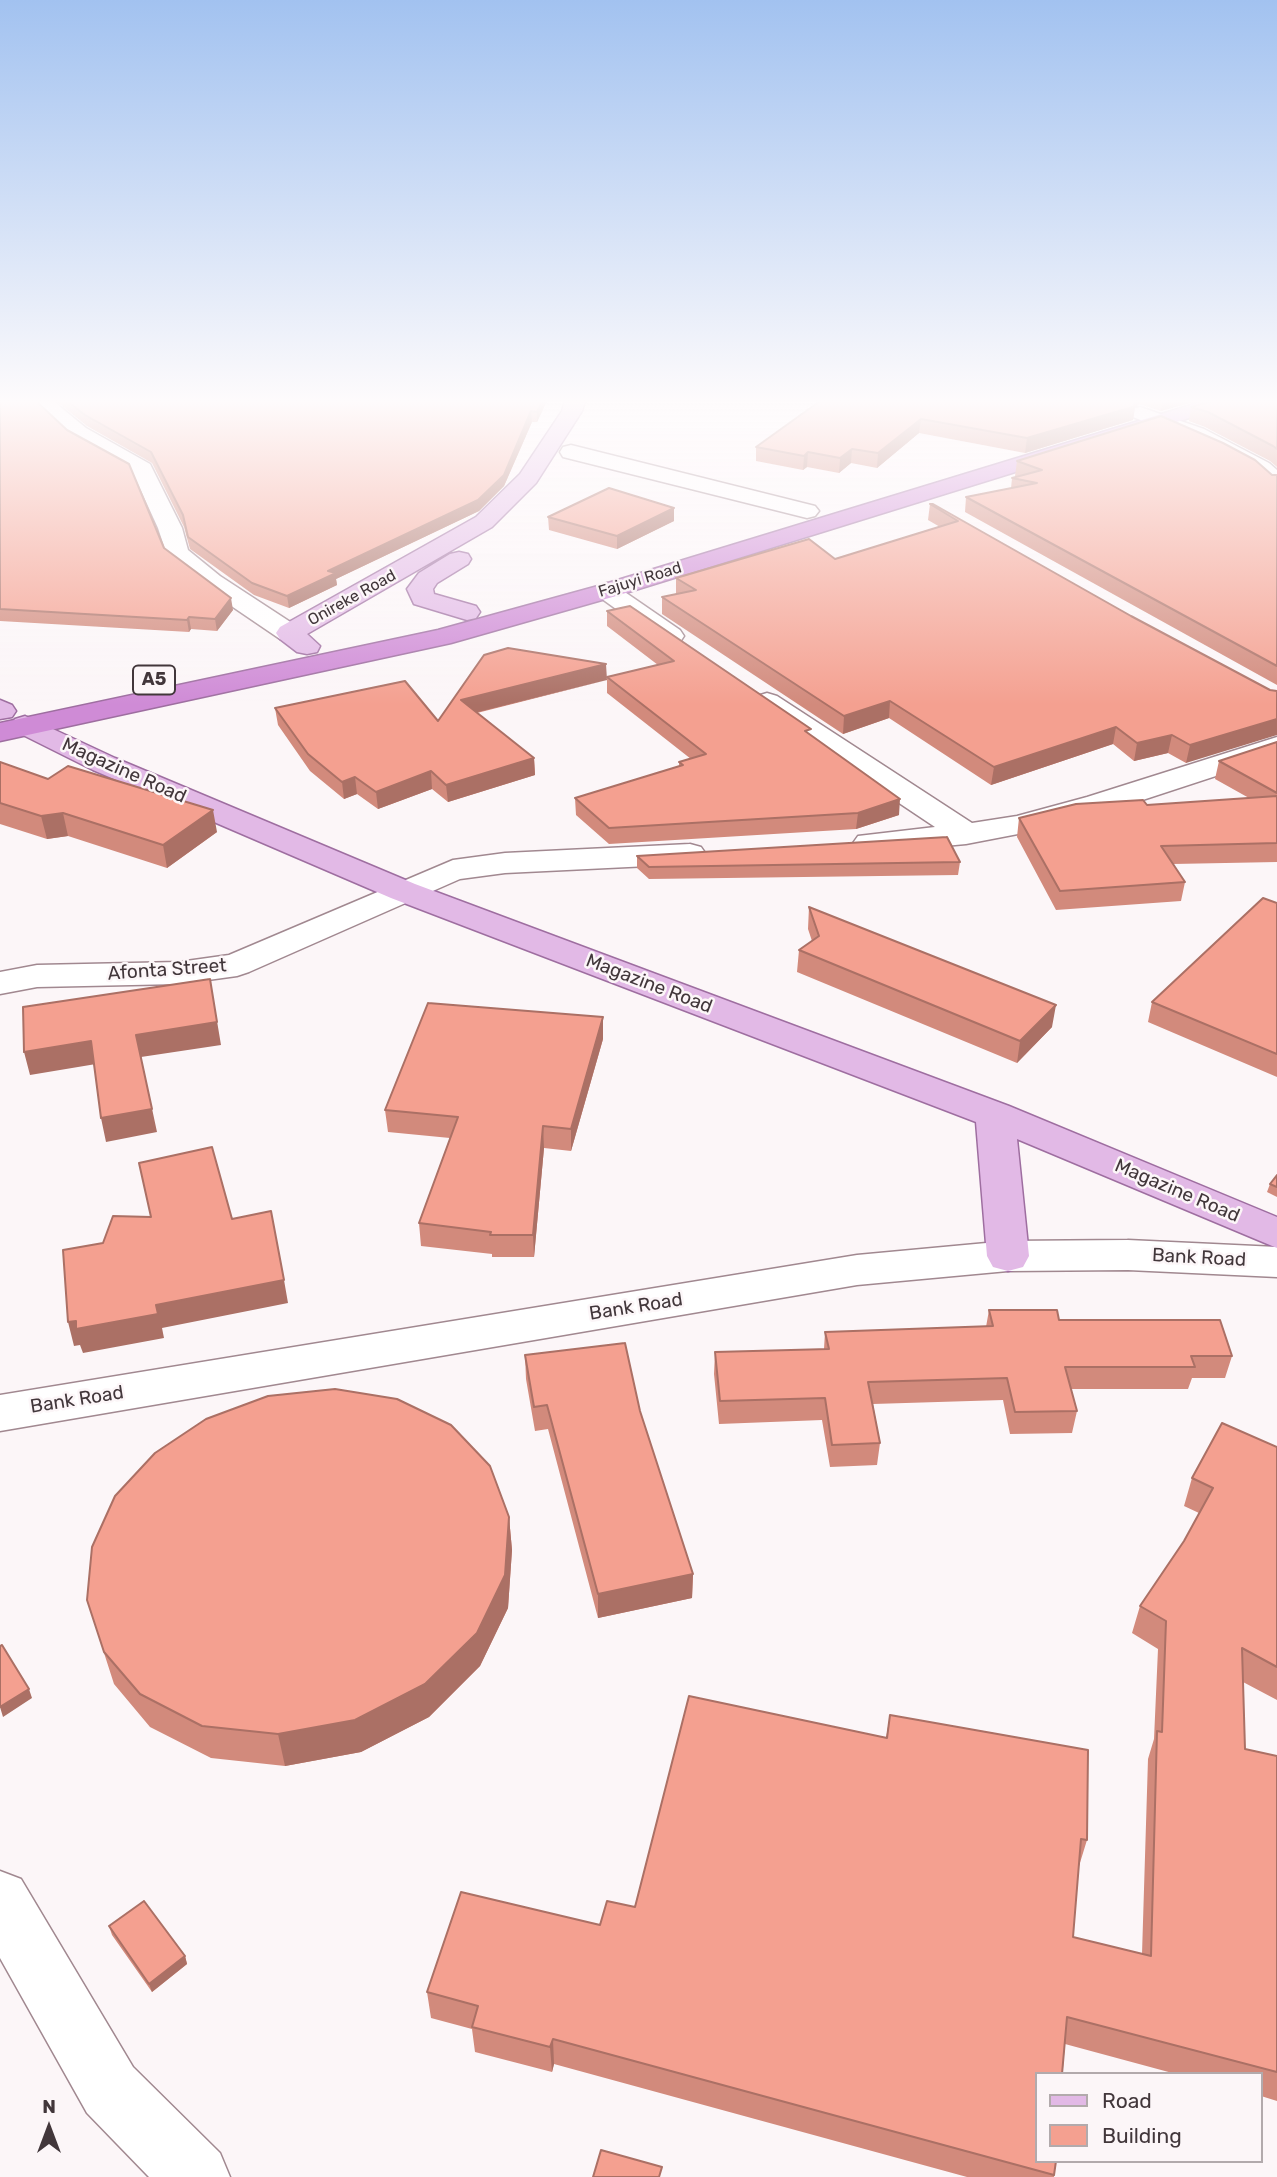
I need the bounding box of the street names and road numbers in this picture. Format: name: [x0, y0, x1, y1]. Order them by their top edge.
street label: Fajuyi Road: [596, 558, 684, 602]
street label: Onireke Road: [305, 566, 399, 630]
road number: A5: [133, 666, 175, 694]
street label: Magazine Road: [58, 733, 190, 809]
street label: Magazine Road: [583, 949, 715, 1019]
street label: Afonta Street: [107, 954, 227, 986]
street label: Magazine Road: [1111, 1154, 1243, 1228]
street label: Bank Road: [1151, 1244, 1247, 1272]
street label: Bank Road: [588, 1288, 684, 1326]
street label: Bank Road: [29, 1381, 125, 1419]

